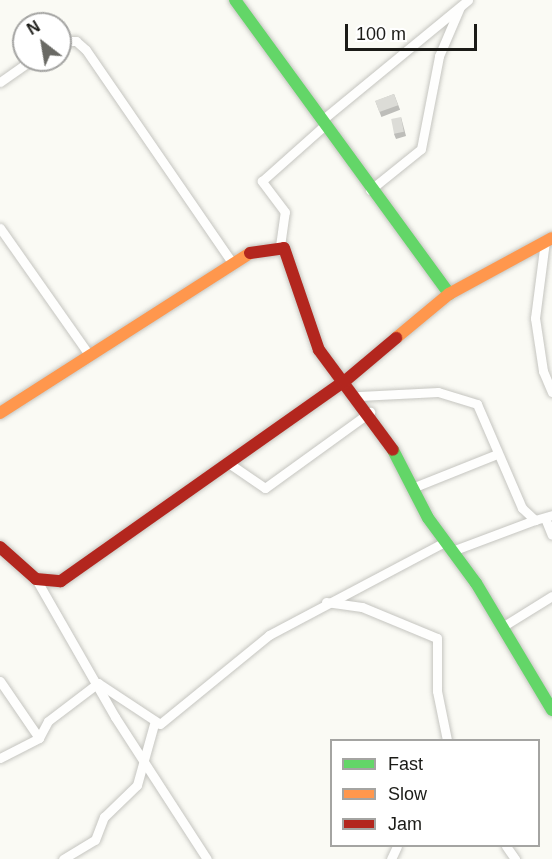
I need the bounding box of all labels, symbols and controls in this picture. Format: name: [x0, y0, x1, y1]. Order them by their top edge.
north arrow: [12, 12, 72, 72]
scale bar: [348, 12, 480, 50]
text: N: [24, 18, 43, 38]
text: 100 m: [356, 24, 406, 44]
legend: [330, 739, 540, 847]
text: Fast: [388, 754, 423, 774]
text: Slow: [388, 784, 427, 804]
text: Jam: [388, 814, 422, 834]

